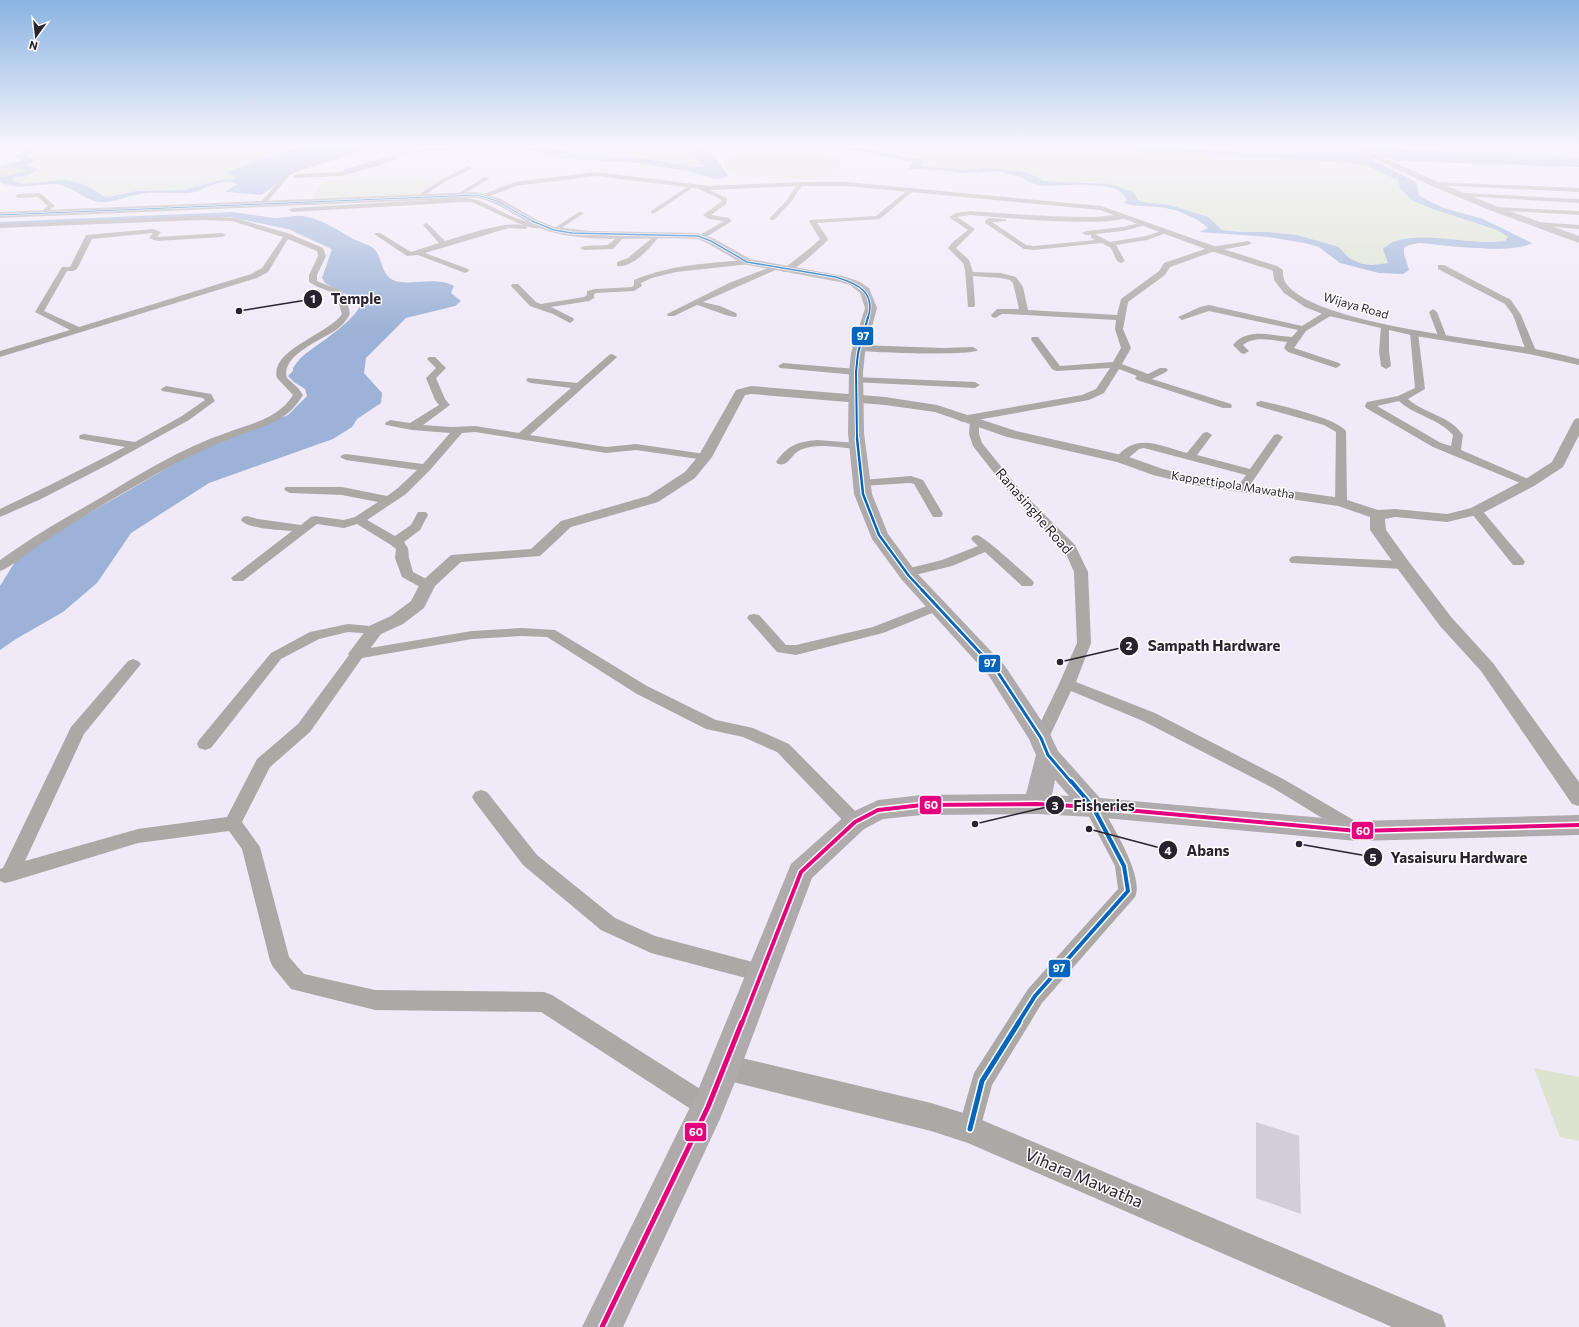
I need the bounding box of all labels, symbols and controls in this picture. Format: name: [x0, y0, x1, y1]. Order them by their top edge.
north arrow: [16, 16, 56, 56]
text: N: [28, 39, 39, 53]
callout: Temple: [303, 286, 390, 313]
text: Temple: [331, 289, 381, 307]
street label: Wijaya Road: [1322, 289, 1391, 321]
text: 1: [310, 291, 316, 305]
line badge: 97: [851, 326, 874, 346]
text: 97: [857, 329, 869, 342]
street label: Ranasinghe Road: [992, 464, 1076, 557]
street label: Kappettipola Mawatha: [1170, 467, 1296, 501]
callout: Sampath Hardware: [1119, 632, 1288, 659]
text: Sampath Hardware: [1148, 636, 1280, 654]
text: 2: [1126, 638, 1133, 652]
line badge: 97: [978, 654, 1001, 673]
text: 97: [984, 656, 996, 669]
callout: Fisheries: [1045, 792, 1143, 819]
line badge: 60: [919, 795, 942, 815]
text: Fisheries: [1073, 796, 1135, 814]
text: 60: [924, 798, 938, 811]
text: 3: [1052, 798, 1059, 812]
line badge: 60: [1351, 821, 1374, 840]
text: 60: [1356, 824, 1370, 837]
callout: Abans: [1158, 837, 1238, 864]
text: Abans: [1186, 841, 1230, 859]
text: 4: [1164, 843, 1172, 857]
callout: Yasaisuru Hardware: [1363, 844, 1535, 871]
text: Yasaisuru Hardware: [1391, 848, 1528, 866]
text: 5: [1370, 850, 1377, 864]
line badge: 97: [1048, 959, 1071, 978]
text: 97: [1053, 961, 1065, 974]
line badge: 60: [684, 1122, 707, 1142]
text: 60: [689, 1125, 703, 1138]
street label: Vihara Mawatha: [1022, 1143, 1146, 1212]

